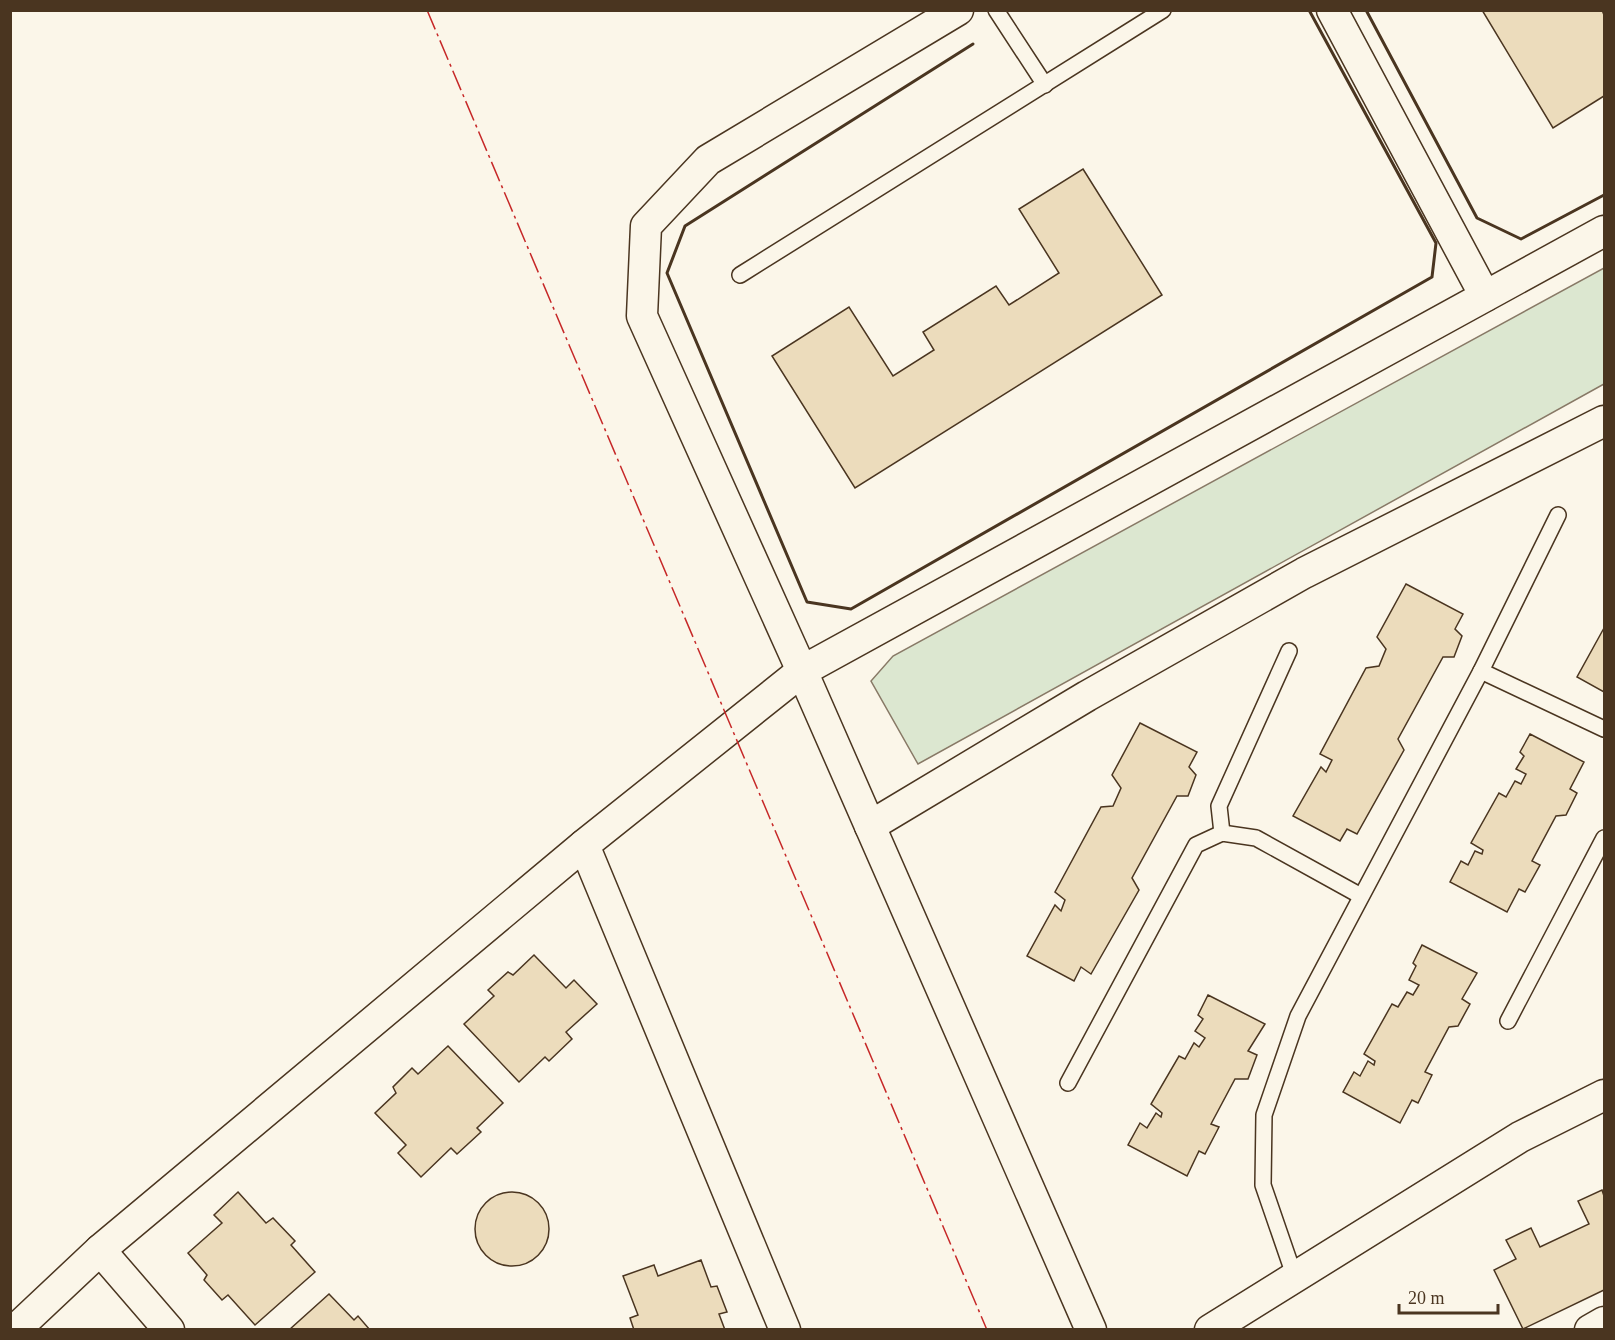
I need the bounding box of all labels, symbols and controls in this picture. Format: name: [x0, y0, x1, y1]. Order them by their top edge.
scale bar: [1399, 1277, 1498, 1315]
text: 20 m: [1408, 1288, 1445, 1308]

